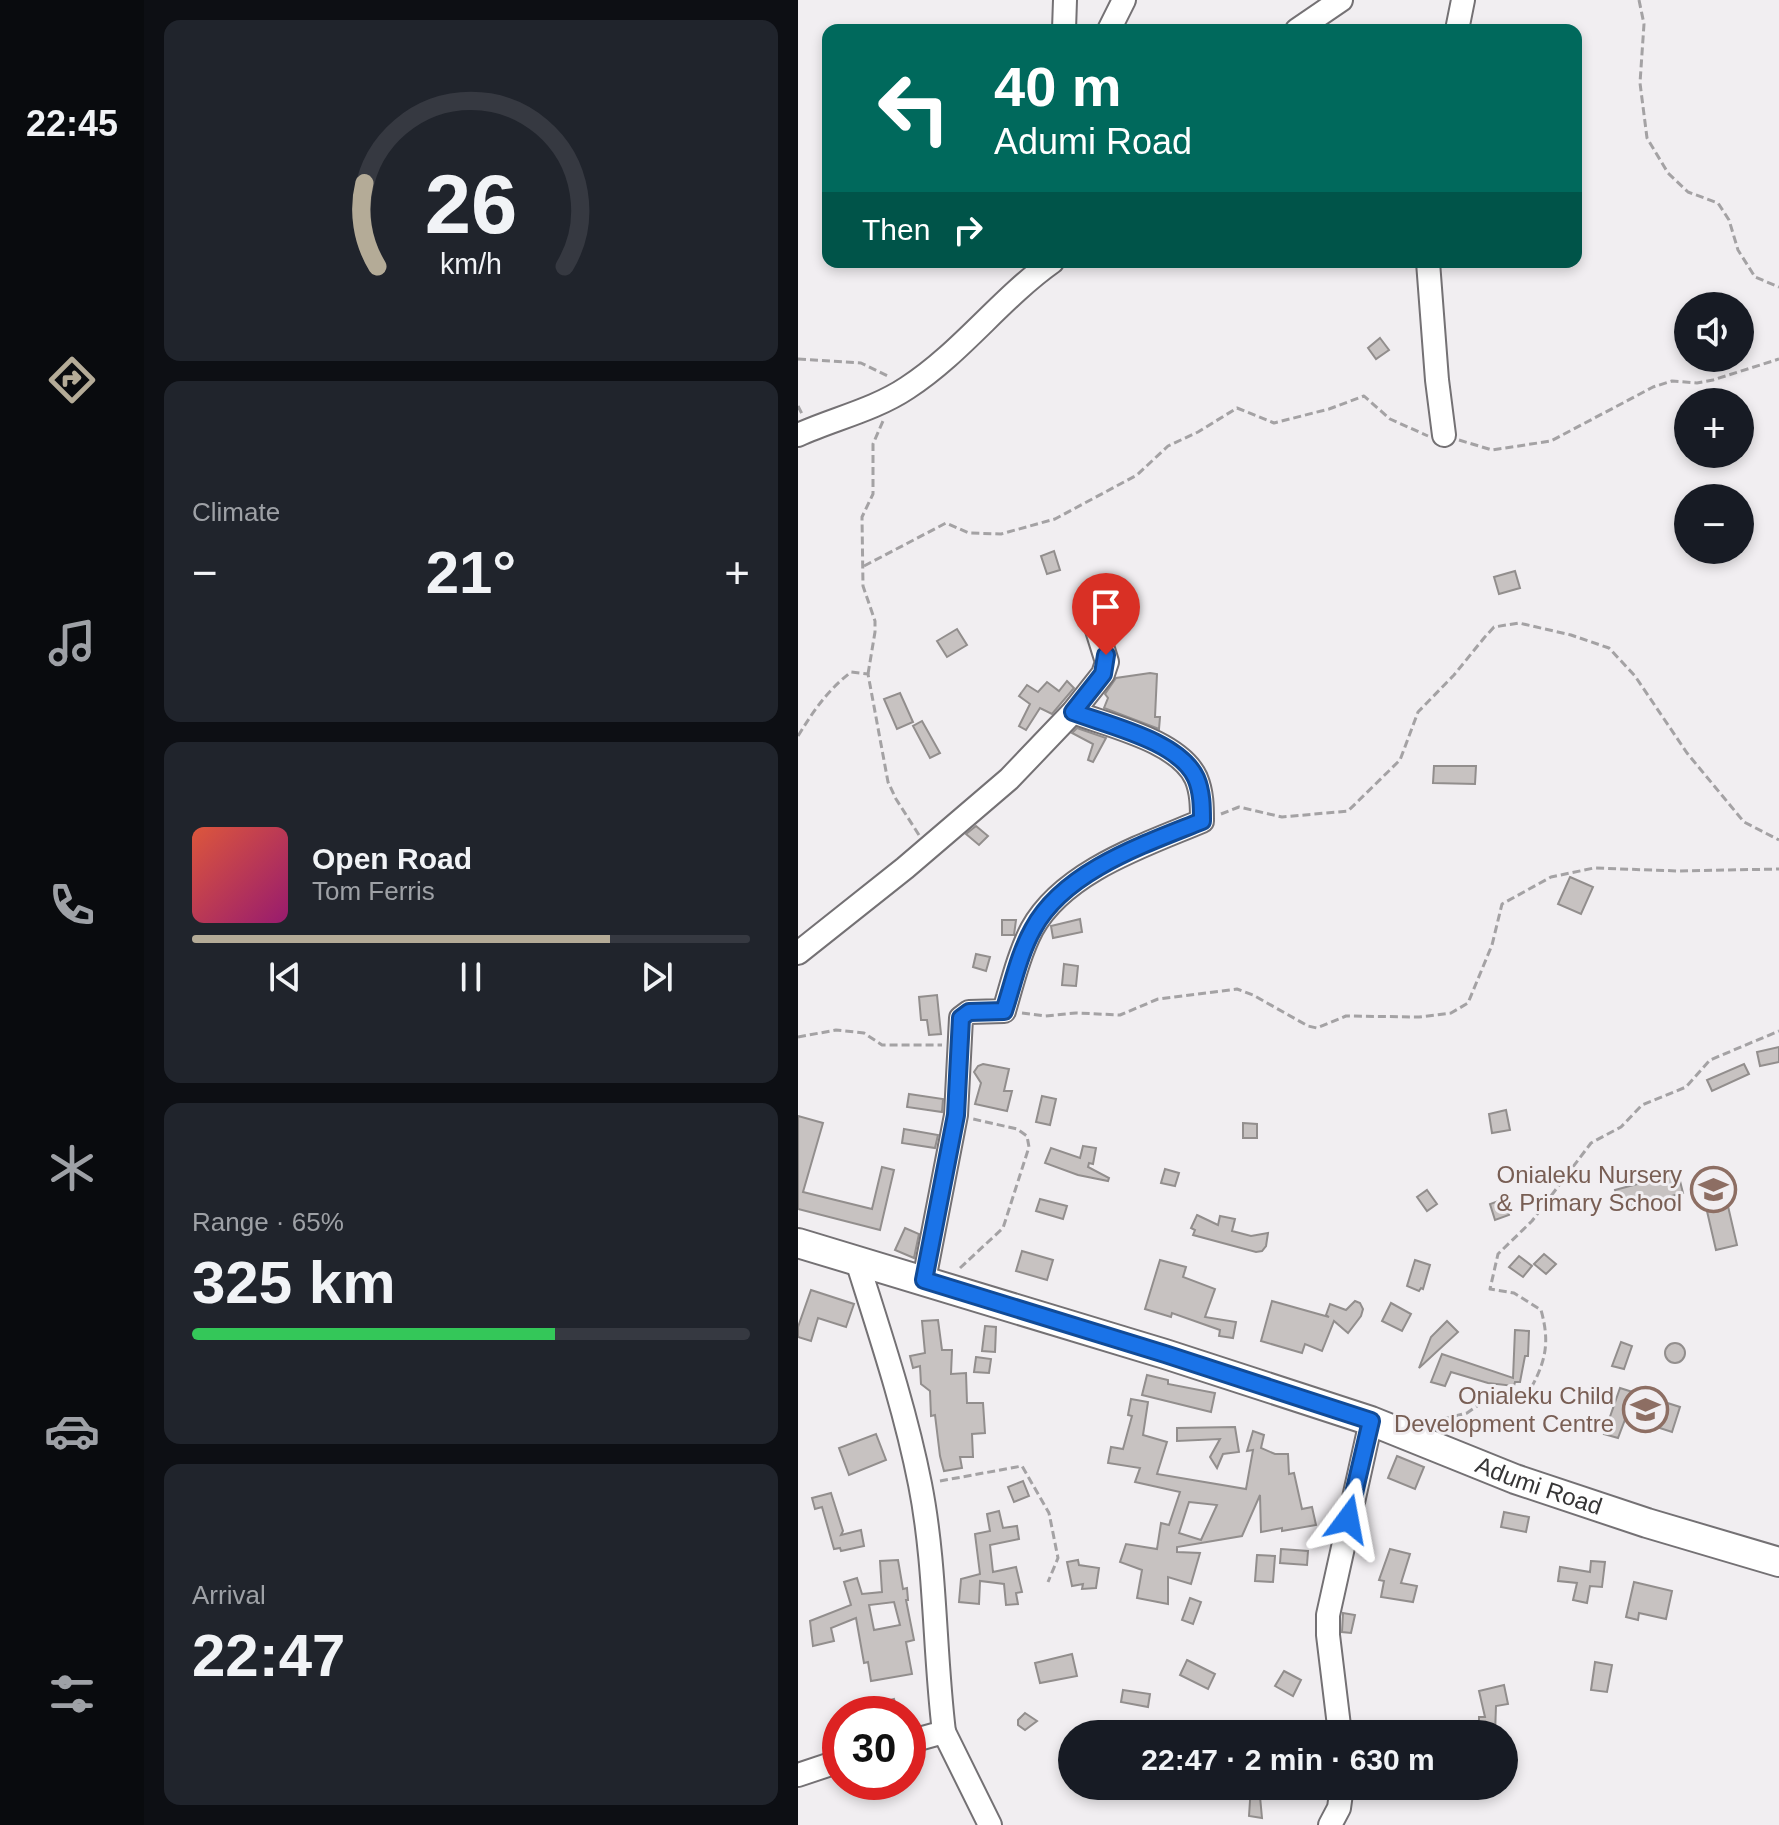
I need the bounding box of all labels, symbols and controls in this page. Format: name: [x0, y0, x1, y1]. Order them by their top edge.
text: 40 m: [994, 55, 1122, 118]
icon: left: [862, 56, 966, 160]
text: 22:45: [26, 103, 118, 144]
text: Adumi Road: [994, 121, 1192, 162]
text: 26: [425, 157, 517, 250]
icon: right: [946, 208, 990, 252]
text: Then: [862, 213, 930, 246]
text: km/h: [440, 248, 502, 280]
map controls: [1674, 292, 1754, 564]
button: sound: [1674, 292, 1754, 372]
icon: directions: [44, 352, 100, 408]
button: +: [1674, 388, 1754, 468]
button: −: [1674, 484, 1754, 564]
text: Climate: [192, 497, 280, 527]
text: 21°: [426, 539, 516, 606]
text: −: [192, 548, 218, 597]
text: +: [724, 548, 750, 597]
pin: [1072, 573, 1140, 655]
icon: arrive: [1084, 585, 1128, 629]
icon: music: [44, 615, 100, 671]
text: Open Road: [312, 842, 472, 875]
text: Tom Ferris: [312, 876, 435, 906]
icon: phone: [44, 877, 100, 933]
icon: previous: [263, 955, 307, 999]
icon: pause: [449, 955, 493, 999]
icon: next: [635, 955, 679, 999]
icon: climate: [44, 1140, 100, 1196]
place label: Onialeku Nursery & Primary School: [1497, 1161, 1682, 1216]
school or university icon: Onialeku Nursery & Primary School: [1689, 1165, 1737, 1213]
text: Range · 65%: [192, 1207, 344, 1237]
text: 325 km: [192, 1249, 396, 1316]
place label: Onialeku Child Development Centre: [1394, 1382, 1614, 1437]
school or university icon: Onialeku Child Development Centre: [1621, 1386, 1669, 1434]
icon: car: [44, 1403, 100, 1459]
street label: Adumi Road: [1472, 1451, 1606, 1520]
position arrow: [1306, 1477, 1390, 1561]
text: Arrival: [192, 1580, 266, 1610]
text: 22:47: [192, 1622, 345, 1689]
icon: filters: [44, 1666, 100, 1722]
speed limit sign: 30: [822, 1696, 926, 1800]
text: 22:47 · 2 min · 630 m: [1141, 1743, 1435, 1776]

